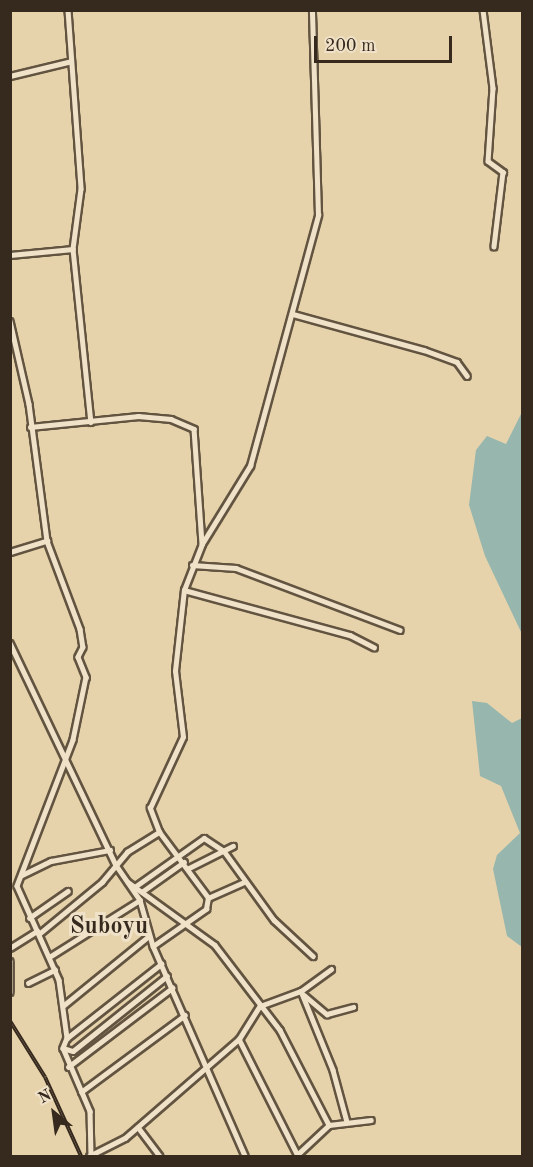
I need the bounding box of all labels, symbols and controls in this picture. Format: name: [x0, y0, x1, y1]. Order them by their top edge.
scale bar: [317, 24, 455, 62]
text: 200 m: [325, 37, 376, 55]
district label: Suboyu: [70, 914, 148, 942]
north arrow: [24, 1083, 84, 1143]
text: N: [36, 1087, 54, 1107]

